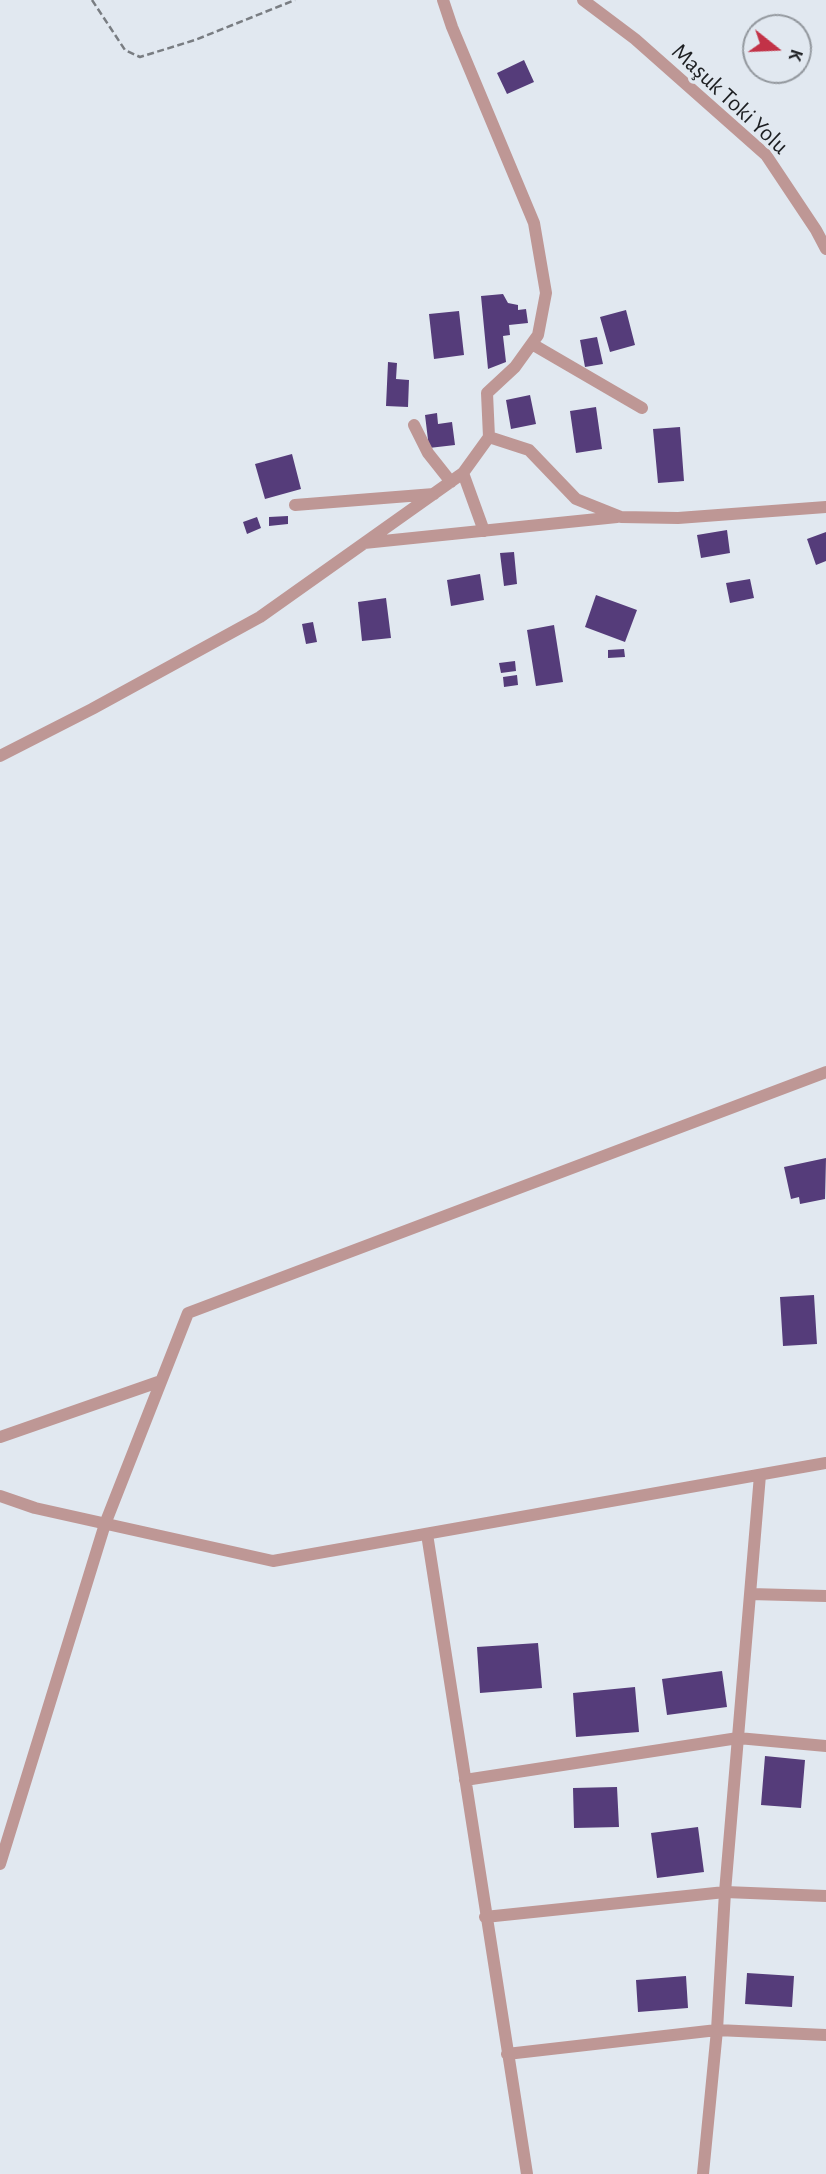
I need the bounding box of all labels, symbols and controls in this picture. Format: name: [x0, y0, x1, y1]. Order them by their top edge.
north arrow: [742, 14, 812, 84]
street label: Maşuk Toki Yolu: [665, 37, 795, 161]
text: K: [785, 47, 806, 63]

